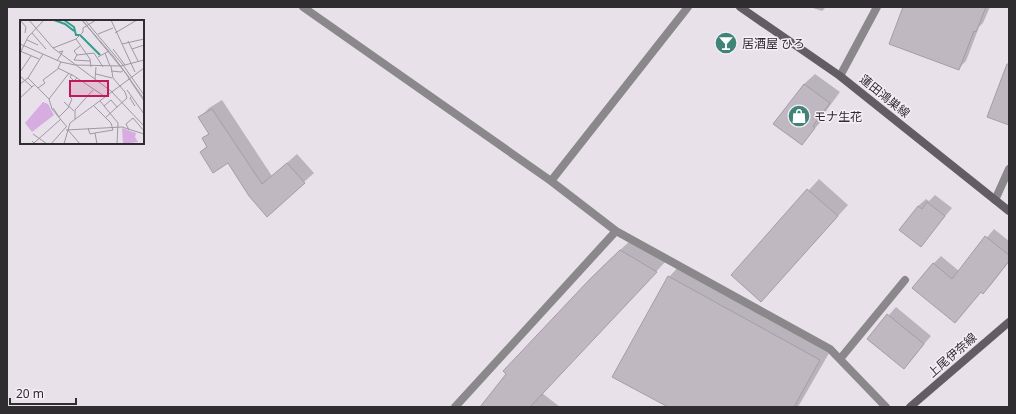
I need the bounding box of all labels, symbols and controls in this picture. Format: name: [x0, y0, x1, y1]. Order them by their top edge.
inset map: [20, 20, 144, 144]
bar icon: 居酒屋 ひろ: [713, 30, 739, 56]
place label: 居酒屋 ひろ: [742, 35, 805, 52]
street label: 蓮田鴻巣線: [856, 71, 914, 121]
shop icon: モナ生花: [786, 103, 812, 129]
place label: モナ生花: [814, 108, 862, 125]
street label: 上尾伊奈線: [924, 329, 980, 381]
scale bar: [10, 380, 76, 406]
text: 20 m: [16, 385, 44, 402]

